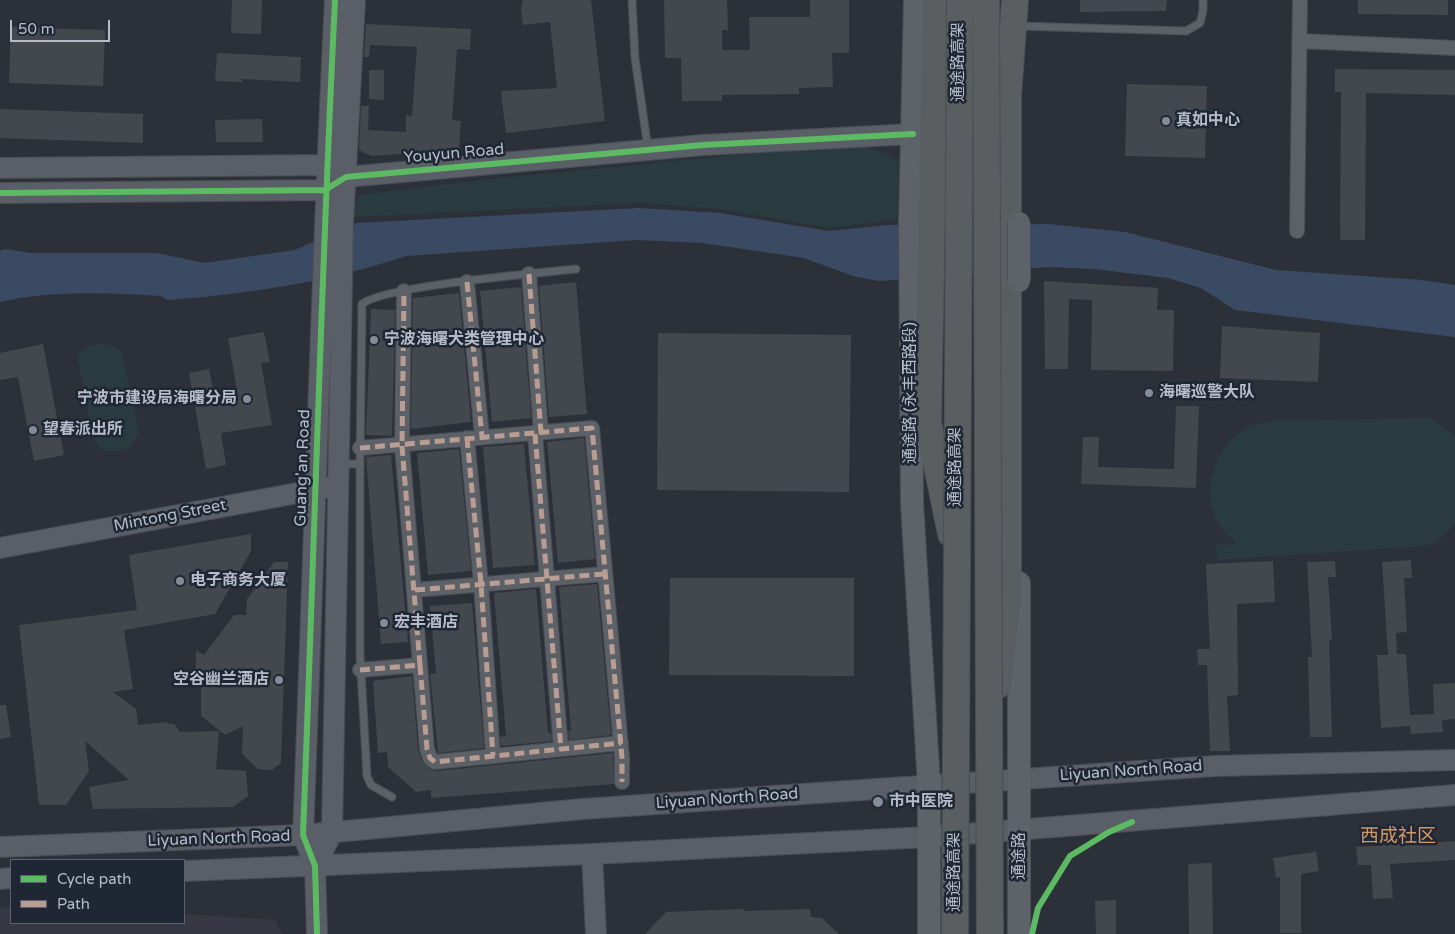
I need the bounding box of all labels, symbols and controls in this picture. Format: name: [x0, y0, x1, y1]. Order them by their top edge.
scale bar: [12, 10, 112, 42]
text: 50 m: [18, 20, 55, 38]
street label: 通途路高架: [949, 22, 969, 102]
place label: 真如中心: [1176, 111, 1240, 131]
marker: 真如中心: [1160, 115, 1172, 127]
street label: Youyun Road: [403, 140, 505, 168]
street label: 通途路 (永丰西路段): [901, 322, 921, 464]
place label: 宁波海曙犬类管理中心: [384, 330, 544, 350]
marker: 宁波海曙犬类管理中心: [368, 334, 380, 346]
place label: 海曙巡警大队: [1159, 383, 1255, 403]
marker: 海曙巡警大队: [1143, 387, 1155, 399]
place label: 宁波市建设局海曙分局: [77, 389, 237, 409]
marker: 宁波市建设局海曙分局: [241, 393, 253, 405]
street label: Guang'an Road: [291, 409, 315, 527]
place label: 望春派出所: [43, 420, 123, 440]
marker: 望春派出所: [27, 424, 39, 436]
street label: 通途路高架: [946, 427, 966, 507]
street label: Mintong Street: [112, 496, 228, 536]
place label: 电子商务大厦: [190, 571, 286, 591]
marker: 电子商务大厦: [174, 575, 186, 587]
place label: 宏丰酒店: [394, 613, 458, 633]
marker: 宏丰酒店: [378, 617, 390, 629]
place label: 空谷幽兰酒店: [173, 670, 269, 690]
marker: 空谷幽兰酒店: [273, 674, 285, 686]
street label: Liyuan North Road: [1059, 756, 1203, 786]
street label: Liyuan North Road: [655, 784, 799, 814]
place label: 市中医院: [889, 792, 953, 812]
marker: 市中医院: [871, 795, 885, 809]
district label: 西成社区: [1360, 826, 1436, 848]
street label: Liyuan North Road: [147, 827, 291, 851]
street label: 通途路高架: [945, 832, 965, 912]
street label: 通途路: [1010, 832, 1030, 880]
legend: [10, 859, 185, 924]
text: Cycle path: [57, 870, 131, 888]
text: Path: [57, 895, 90, 913]

